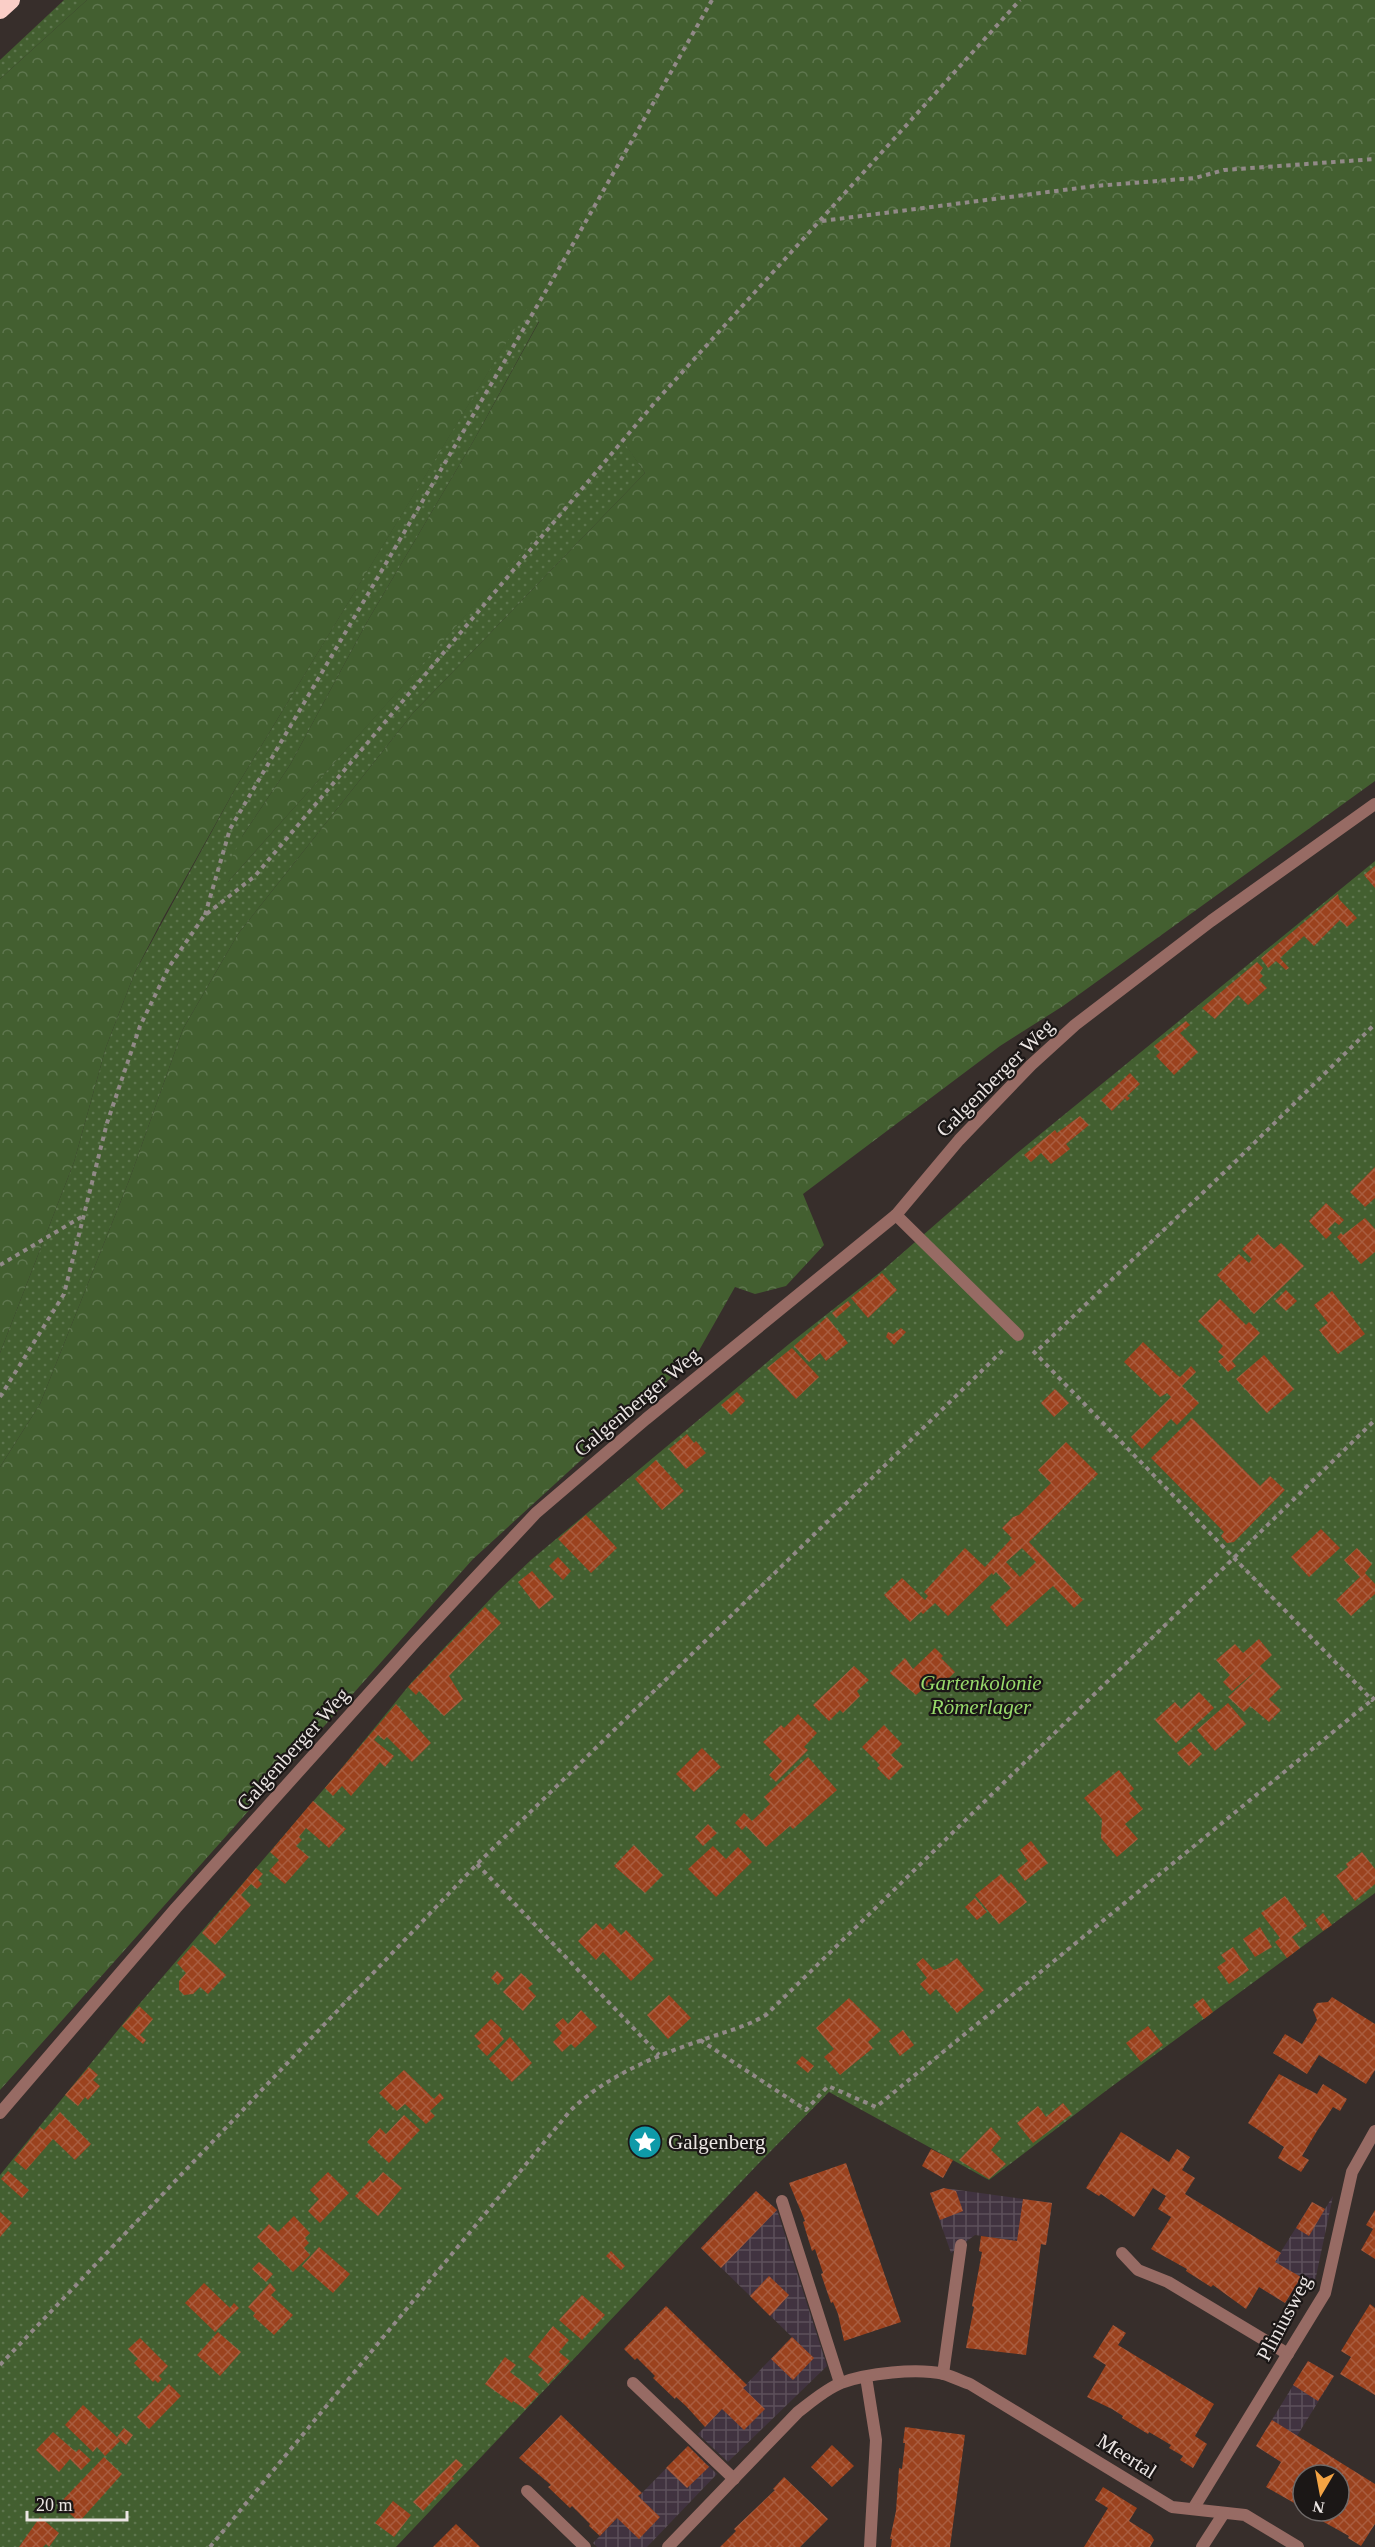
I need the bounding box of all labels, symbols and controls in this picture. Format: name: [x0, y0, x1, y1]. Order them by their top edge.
street label: Galgenberger Weg: [931, 1014, 1059, 1142]
street label: Galgenberger Weg: [569, 1342, 705, 1462]
park label: Gartenkolonie Römerlager: [920, 1671, 1042, 1719]
street label: Galgenberger Weg: [232, 1682, 355, 1815]
place icon: Galgenberg: [627, 2124, 663, 2160]
place label: Galgenberg: [668, 2130, 766, 2154]
street label: Pliniusweg: [1251, 2271, 1317, 2365]
street label: Meertal: [1093, 2429, 1161, 2484]
north arrow: [1291, 2463, 1351, 2523]
scale bar: [27, 2484, 128, 2522]
text: 20 m: [36, 2495, 73, 2515]
text: N: [1311, 2498, 1326, 2517]

